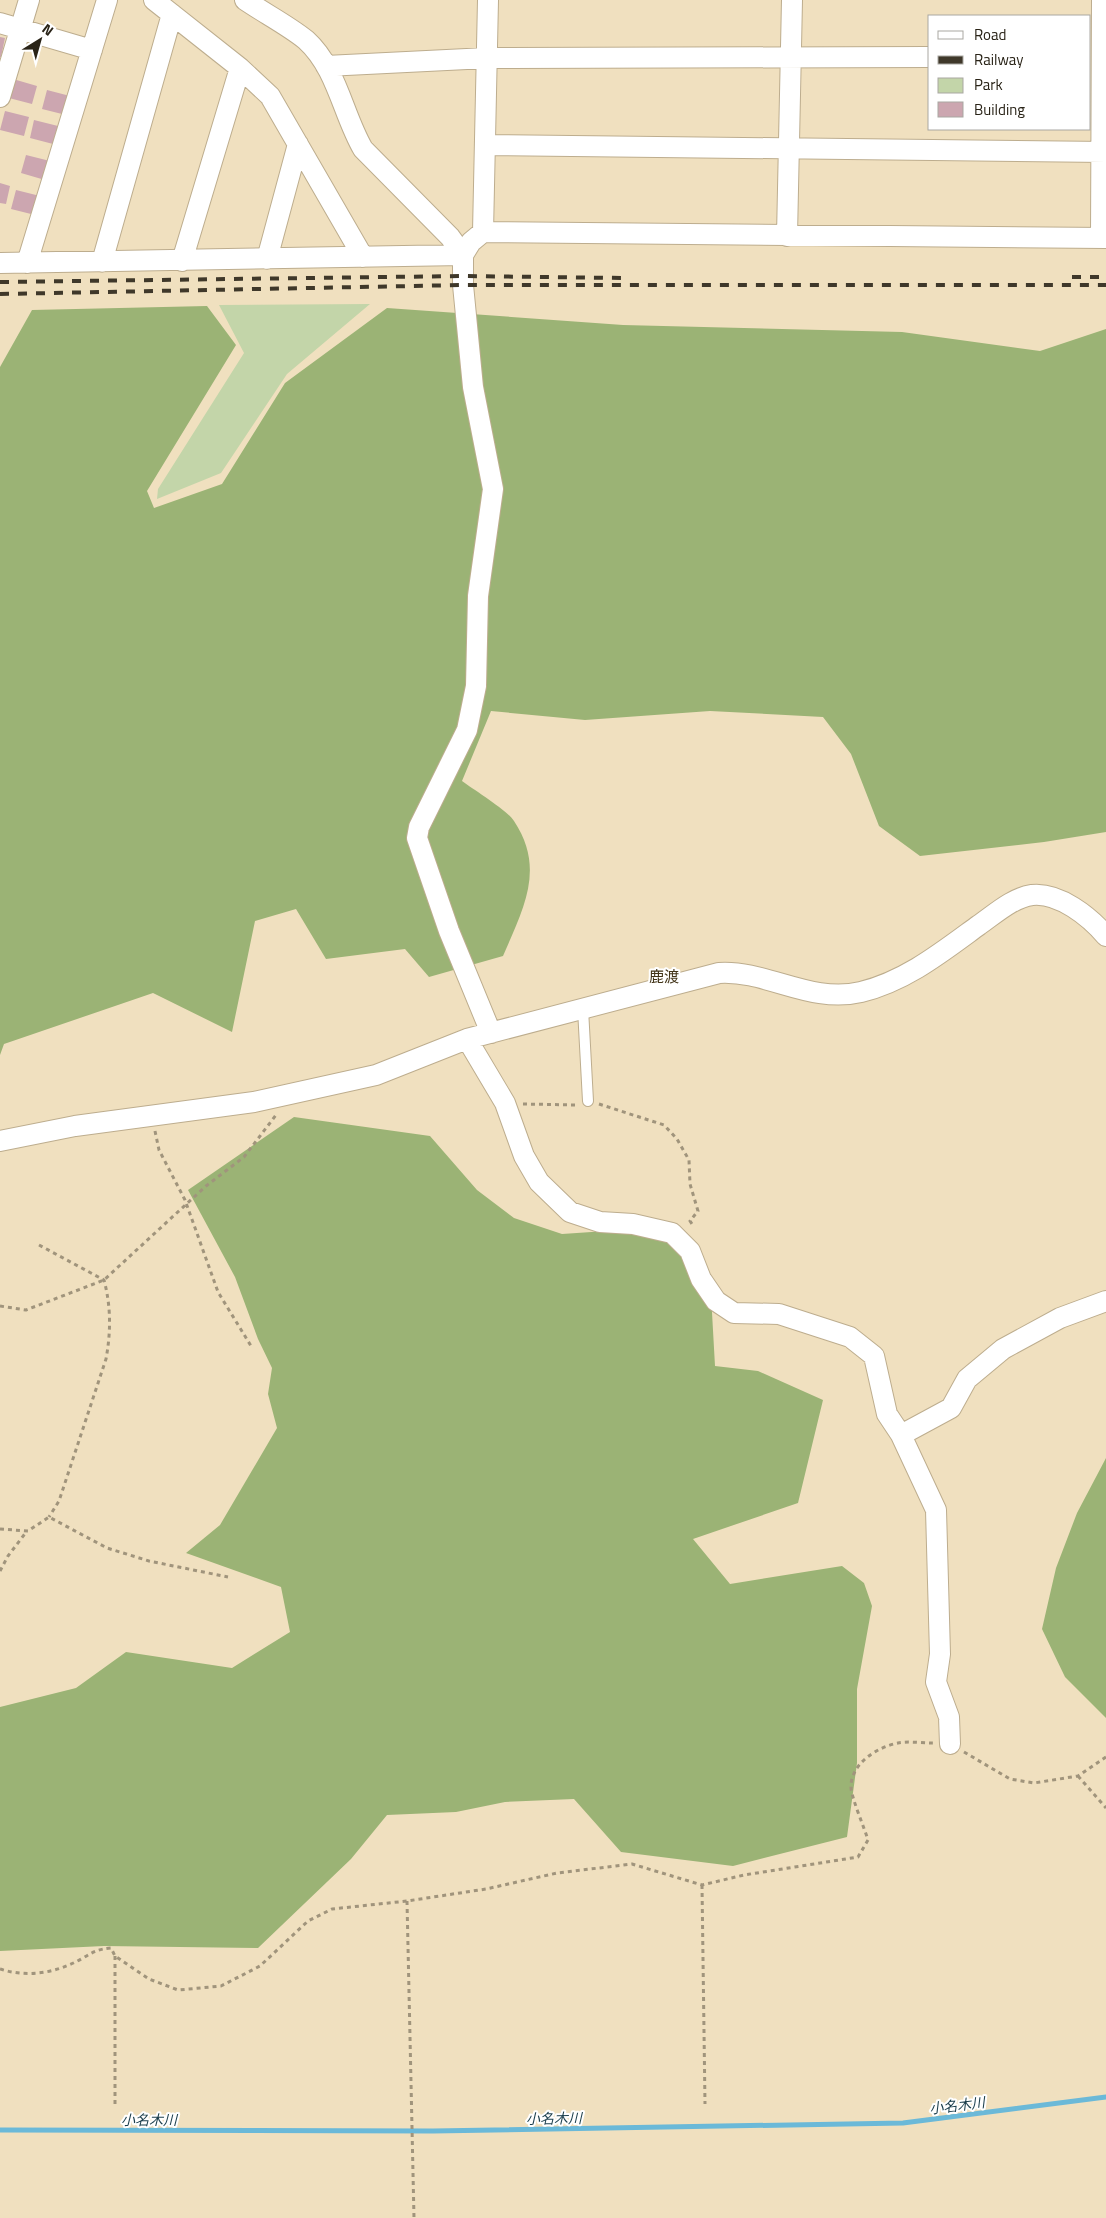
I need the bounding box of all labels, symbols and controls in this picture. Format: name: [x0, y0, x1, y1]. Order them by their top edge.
north arrow: [15, 15, 65, 65]
legend: [928, 15, 1091, 130]
text: N: [38, 18, 58, 41]
text: Road: [974, 23, 1006, 46]
text: Railway: [974, 48, 1024, 71]
text: Park: [974, 73, 1003, 96]
text: Building: [974, 98, 1025, 121]
district label: 鹿渡: [649, 965, 679, 988]
water label: 小名木川: [928, 2091, 988, 2119]
water label: 小名木川: [526, 2107, 584, 2129]
water label: 小名木川: [121, 2109, 179, 2130]

